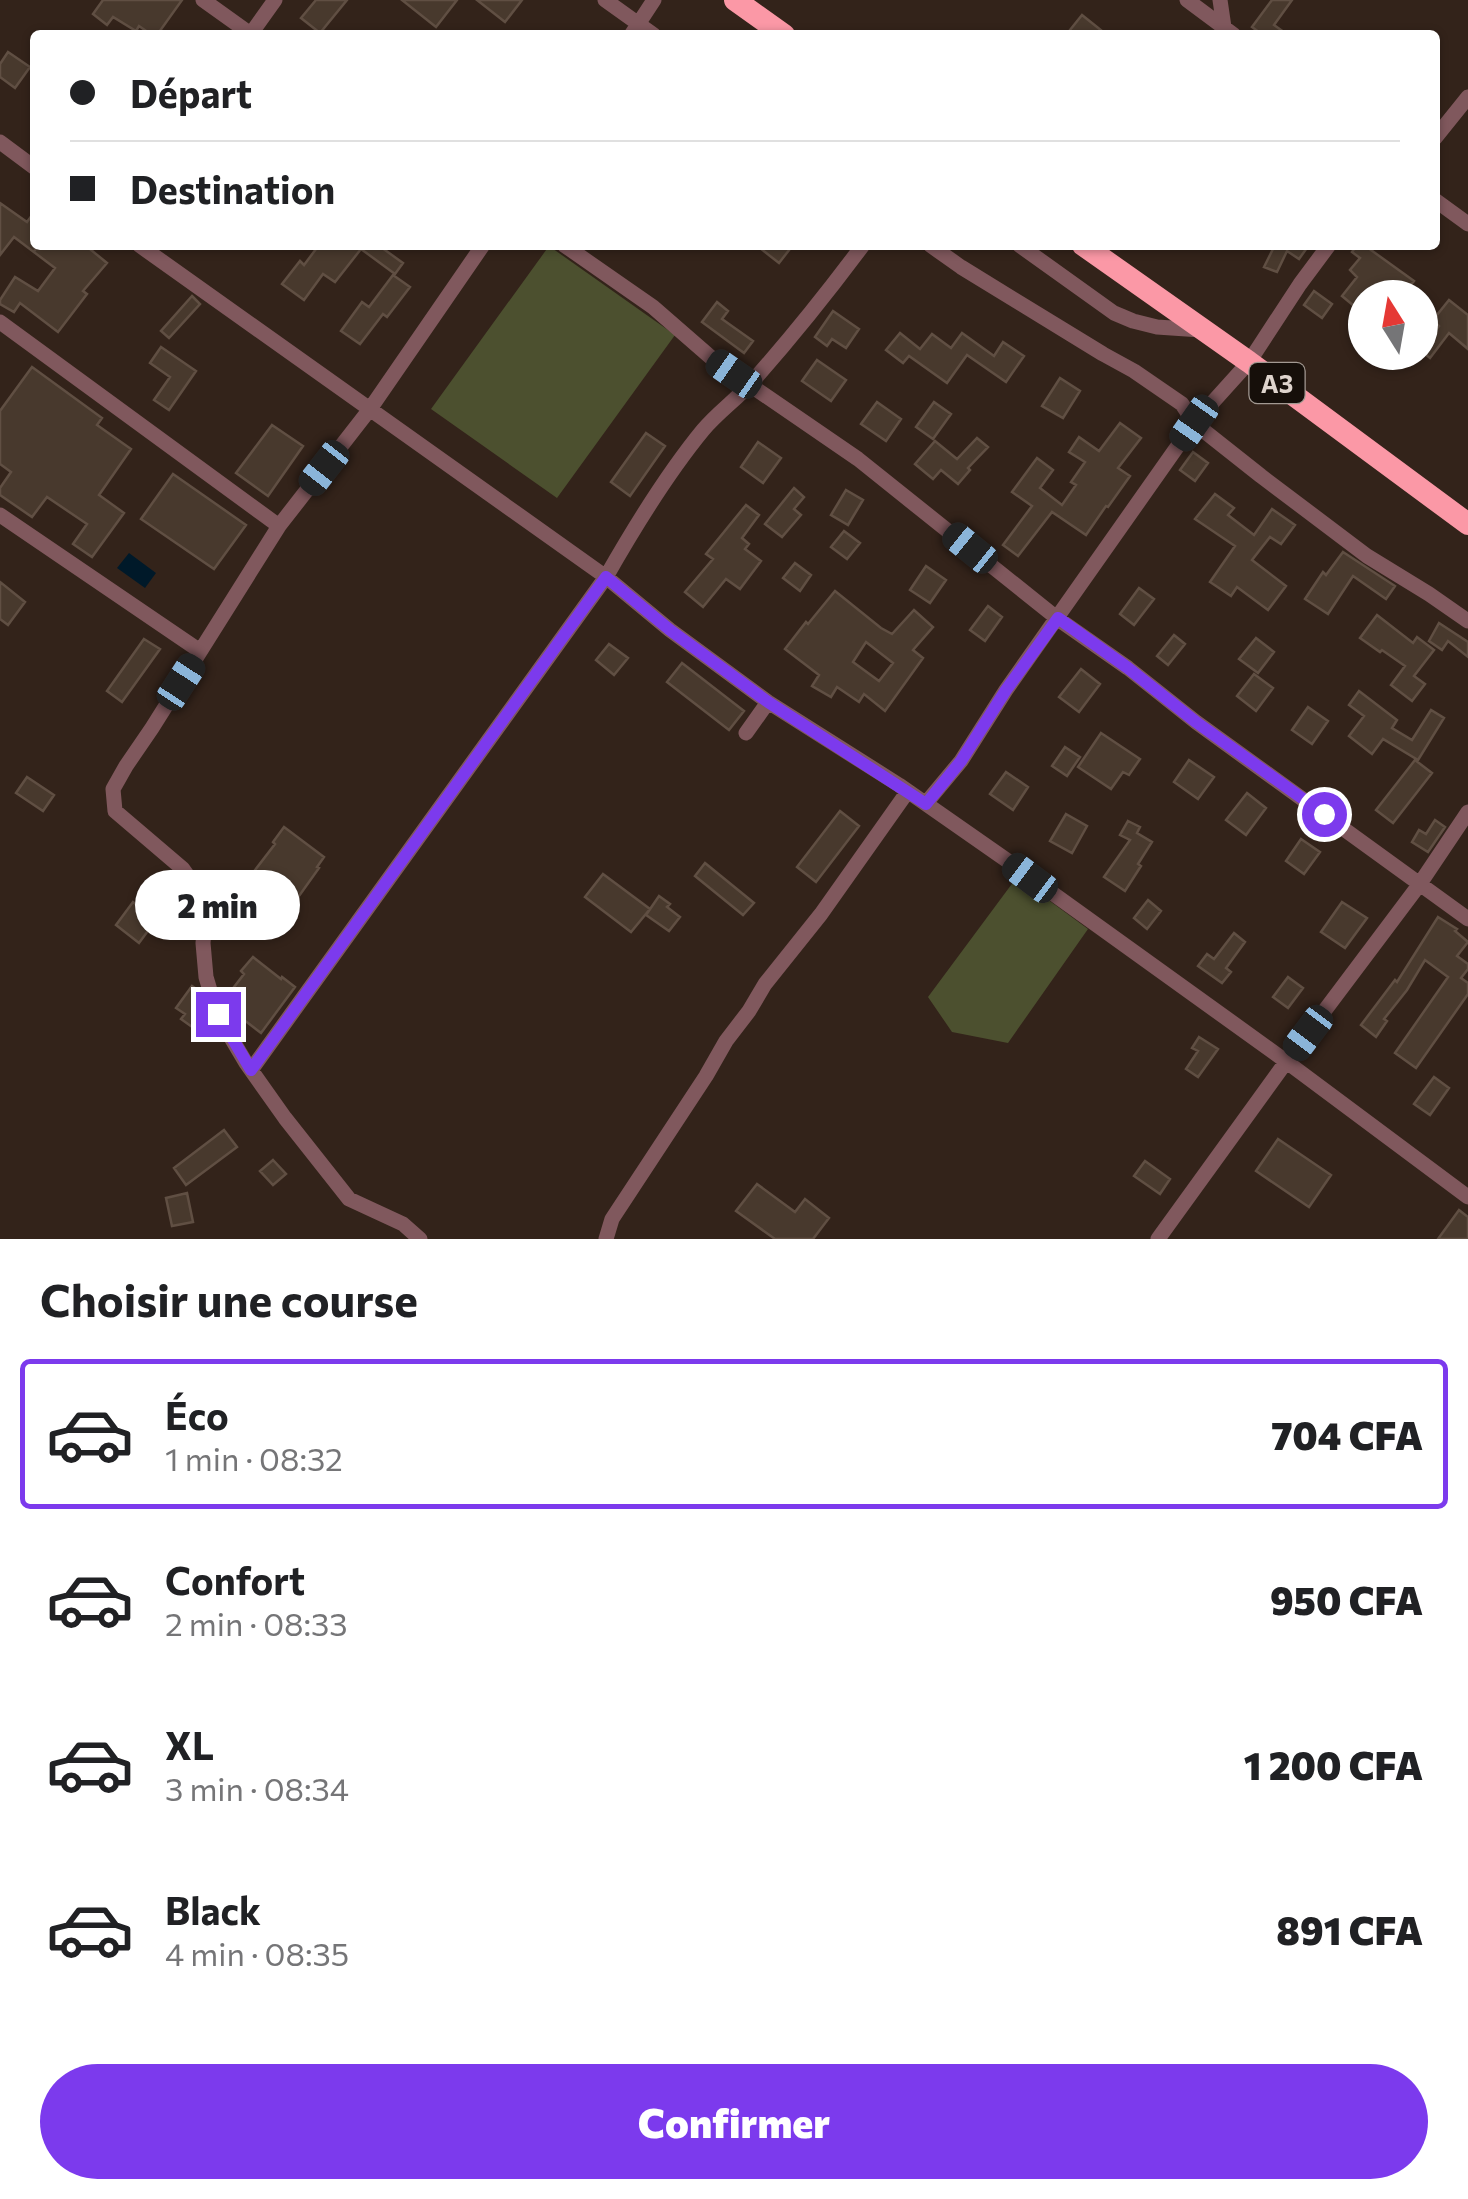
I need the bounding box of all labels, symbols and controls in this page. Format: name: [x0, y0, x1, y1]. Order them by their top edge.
text: Départ: [130, 69, 252, 116]
text: Destination: [130, 165, 335, 212]
north arrow: [1348, 280, 1438, 370]
map controls: [1348, 280, 1438, 370]
car: [701, 345, 767, 403]
road number: A3: [1250, 363, 1304, 403]
car: [1165, 390, 1223, 456]
car: [294, 435, 354, 501]
car: [937, 517, 1003, 579]
car: [152, 649, 210, 715]
route start: [1302, 792, 1347, 837]
car: [997, 848, 1063, 908]
callout: 2 min: [136, 869, 300, 939]
text: 2 min: [177, 885, 258, 925]
route end: [196, 992, 241, 1037]
car: [1278, 1000, 1338, 1066]
text: Choisir une course: [40, 1271, 418, 1326]
icon: car: [45, 1389, 135, 1479]
text: Éco: [165, 1391, 229, 1438]
text: 704 CFA: [1271, 1411, 1423, 1458]
text: 1 min · 08:32: [165, 1438, 343, 1478]
icon: car: [45, 1554, 135, 1644]
text: Confort: [165, 1556, 305, 1603]
text: 950 CFA: [1270, 1576, 1423, 1623]
text: 2 min · 08:33: [165, 1603, 347, 1643]
icon: car: [45, 1719, 135, 1809]
text: XL: [165, 1721, 214, 1768]
text: 1 200 CFA: [1244, 1741, 1423, 1788]
text: 3 min · 08:34: [165, 1768, 349, 1808]
icon: car: [45, 1884, 135, 1974]
text: Black: [165, 1886, 261, 1933]
text: 891 CFA: [1276, 1906, 1423, 1953]
text: 4 min · 08:35: [165, 1933, 349, 1973]
button: Confirmer: [40, 2064, 1428, 2179]

